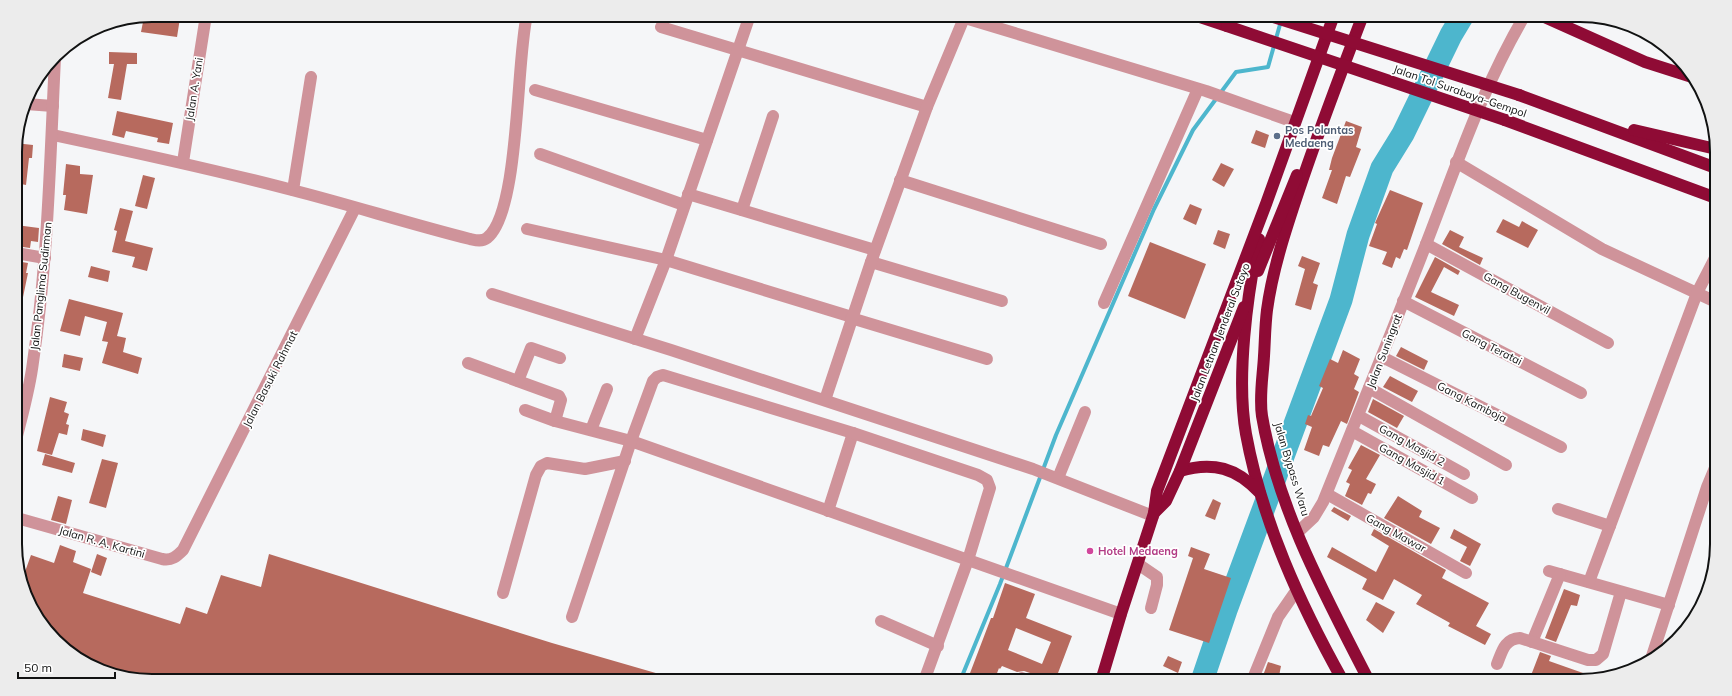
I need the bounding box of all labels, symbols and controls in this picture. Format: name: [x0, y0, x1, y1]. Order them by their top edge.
street label: Jalan A. Yani: [182, 56, 206, 122]
street label: Jalan Tol Surabaya–Gempol: [1391, 62, 1529, 120]
place label: Pos Polantas Medaeng: [1285, 123, 1354, 150]
marker: Pos Polantas Medaeng: [1272, 131, 1282, 141]
street label: Jalan Panglima Sudirman: [27, 221, 55, 351]
street label: Jalan Letnan Jenderal Sutoyo: [1187, 261, 1253, 403]
street label: Gang Bugenvil: [1481, 269, 1553, 317]
street label: Jalan Suningrat: [1363, 312, 1405, 390]
street label: Gang Teratai: [1459, 326, 1525, 368]
street label: Jalan Basuki Rahmat: [240, 328, 300, 430]
street label: Gang Kamboja: [1435, 379, 1509, 425]
street label: Jalan Bypass Waru: [1271, 420, 1313, 518]
street label: Gang Masjid 2: [1377, 421, 1448, 469]
street label: Gang Masjid 1: [1377, 440, 1447, 488]
street label: Gang Mawar: [1363, 511, 1429, 555]
street label: Jalan R. A. Kartini: [57, 523, 147, 561]
place label: Hotel Medaeng: [1098, 544, 1178, 558]
marker: Hotel Medaeng: [1085, 546, 1095, 556]
scale bar: [18, 654, 115, 680]
text: 50 m: [24, 660, 52, 675]

